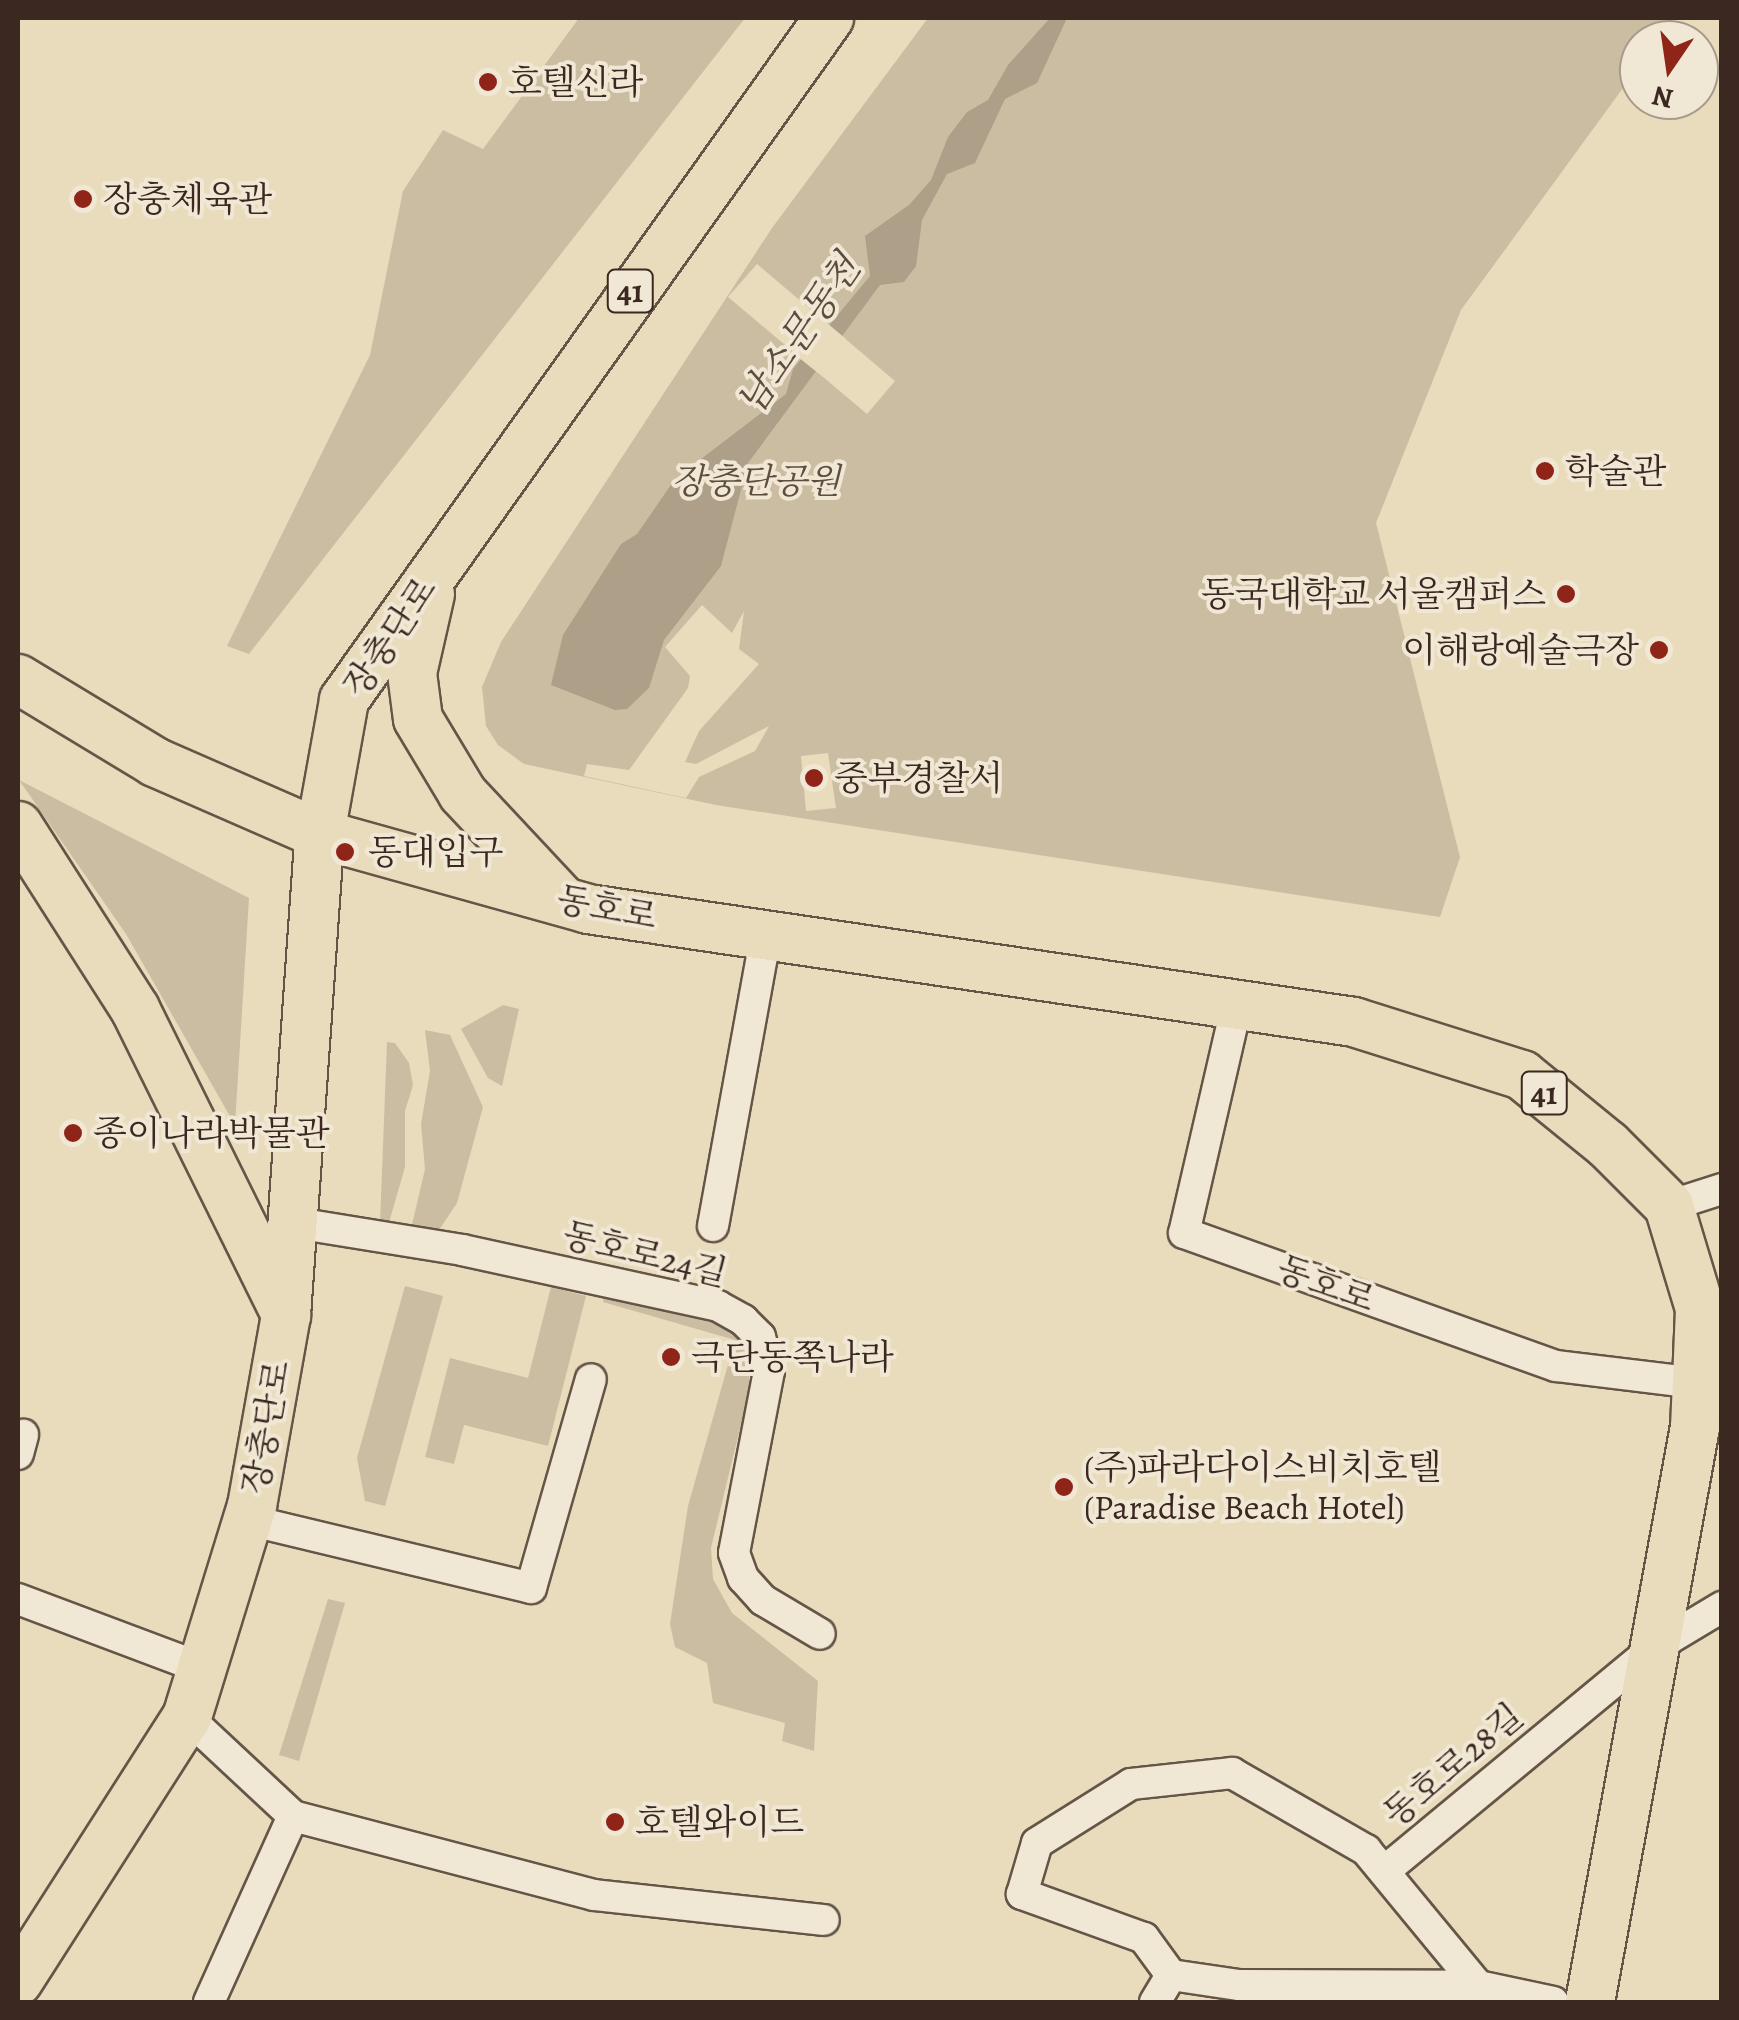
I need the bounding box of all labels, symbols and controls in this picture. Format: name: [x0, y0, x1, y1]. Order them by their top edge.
north arrow: [1619, 20, 1719, 120]
place label: 호텔신라: [508, 61, 643, 103]
marker: 호텔신라: [477, 71, 499, 93]
text: N: [1649, 76, 1677, 118]
place label: 장충체육관: [103, 178, 272, 220]
marker: 장충체육관: [72, 188, 94, 210]
water label: 남소문동천: [728, 247, 870, 423]
road number: 41: [605, 264, 655, 318]
place label: 학술관: [1565, 450, 1666, 492]
park label: 장충단공원: [671, 460, 841, 502]
marker: 학술관: [1534, 460, 1556, 482]
street label: 장충단로: [335, 569, 445, 705]
place label: 동국대학교 서울캠퍼스: [1201, 573, 1546, 615]
marker: 동국대학교 서울캠퍼스: [1555, 583, 1577, 605]
place label: 이해랑예술극장: [1402, 629, 1639, 671]
marker: 이해랑예술극장: [1648, 639, 1670, 661]
place label: 중부경찰서: [834, 757, 1003, 799]
marker: 중부경찰서: [803, 767, 825, 789]
place label: 동대입구: [368, 831, 503, 873]
marker: 동대입구: [332, 839, 358, 865]
street label: 동호로: [553, 878, 661, 938]
road number: 41: [1519, 1066, 1569, 1120]
place label: 종이나라박물관: [93, 1112, 330, 1154]
marker: 종이나라박물관: [62, 1122, 84, 1144]
street label: 동호로24길: [559, 1213, 731, 1295]
street label: 동호로: [1271, 1247, 1381, 1321]
place label: 극단동쪽나라: [691, 1336, 894, 1378]
marker: 극단동쪽나라: [660, 1346, 682, 1368]
street label: 장충단로: [234, 1357, 298, 1497]
place label: (주)파라다이스비치호텔 (Paradise Beach Hotel): [1084, 1446, 1441, 1528]
marker: (주)파라다이스비치호텔 (Paradise Beach Hotel): [1053, 1476, 1075, 1498]
street label: 동호로28길: [1375, 1695, 1531, 1835]
place label: 호텔와이드: [635, 1801, 804, 1843]
marker: 호텔와이드: [604, 1811, 626, 1833]

